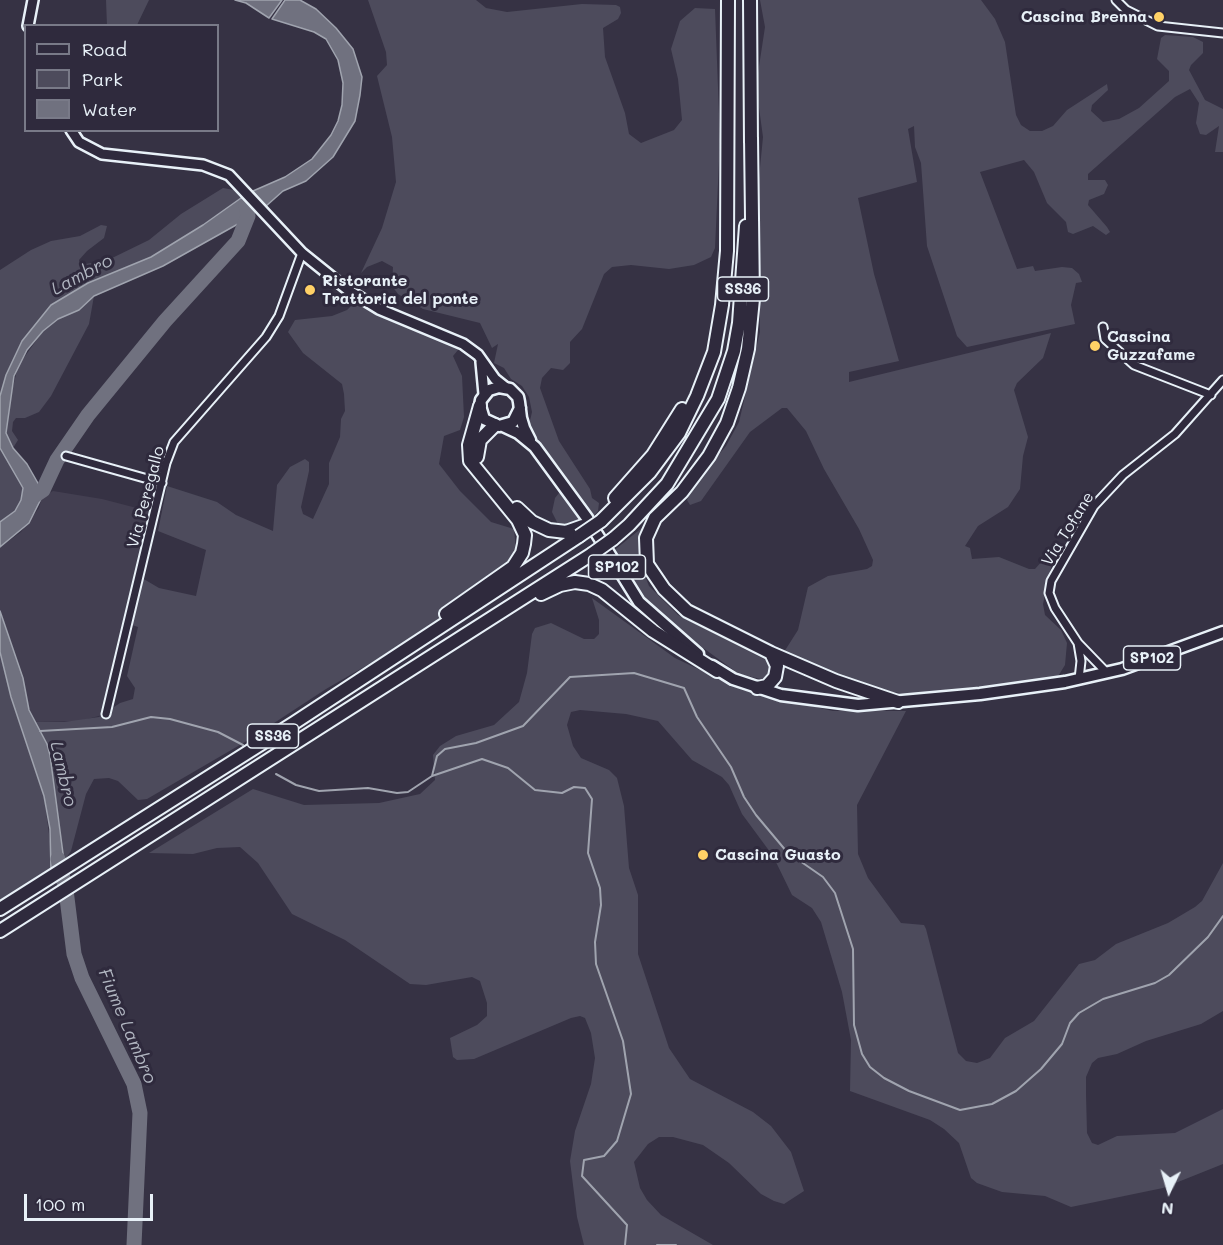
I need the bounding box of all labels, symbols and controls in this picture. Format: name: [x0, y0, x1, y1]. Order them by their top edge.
place label: Cascina Brenna: [1021, 7, 1147, 27]
marker: Cascina Brenna: [1152, 10, 1166, 24]
legend: [24, 24, 219, 132]
text: Road: [82, 37, 127, 61]
text: Park: [82, 67, 123, 91]
text: Water: [82, 97, 137, 121]
water label: Lambro: [48, 250, 116, 300]
place label: Ristorante Trattoria del ponte: [322, 271, 478, 309]
road number: SS36: [718, 277, 768, 301]
marker: Ristorante Trattoria del ponte: [303, 283, 317, 297]
place label: Cascina Guzzafame: [1107, 327, 1195, 365]
marker: Cascina Guzzafame: [1088, 339, 1102, 353]
street label: Via Peregallo: [123, 444, 169, 550]
street label: Via Tofane: [1038, 488, 1098, 570]
road number: SP102: [588, 555, 646, 579]
road number: SP102: [1124, 646, 1180, 670]
road number: SS36: [248, 724, 298, 748]
water label: Lambro: [45, 739, 81, 809]
place label: Cascina Guasto: [715, 845, 841, 865]
marker: Cascina Guasto: [696, 848, 710, 862]
water label: Fiume Lambro: [93, 965, 161, 1087]
north arrow: [1139, 1161, 1199, 1221]
scale bar: [27, 1182, 156, 1220]
text: 100 m: [35, 1192, 85, 1216]
text: N: [1160, 1198, 1174, 1220]

